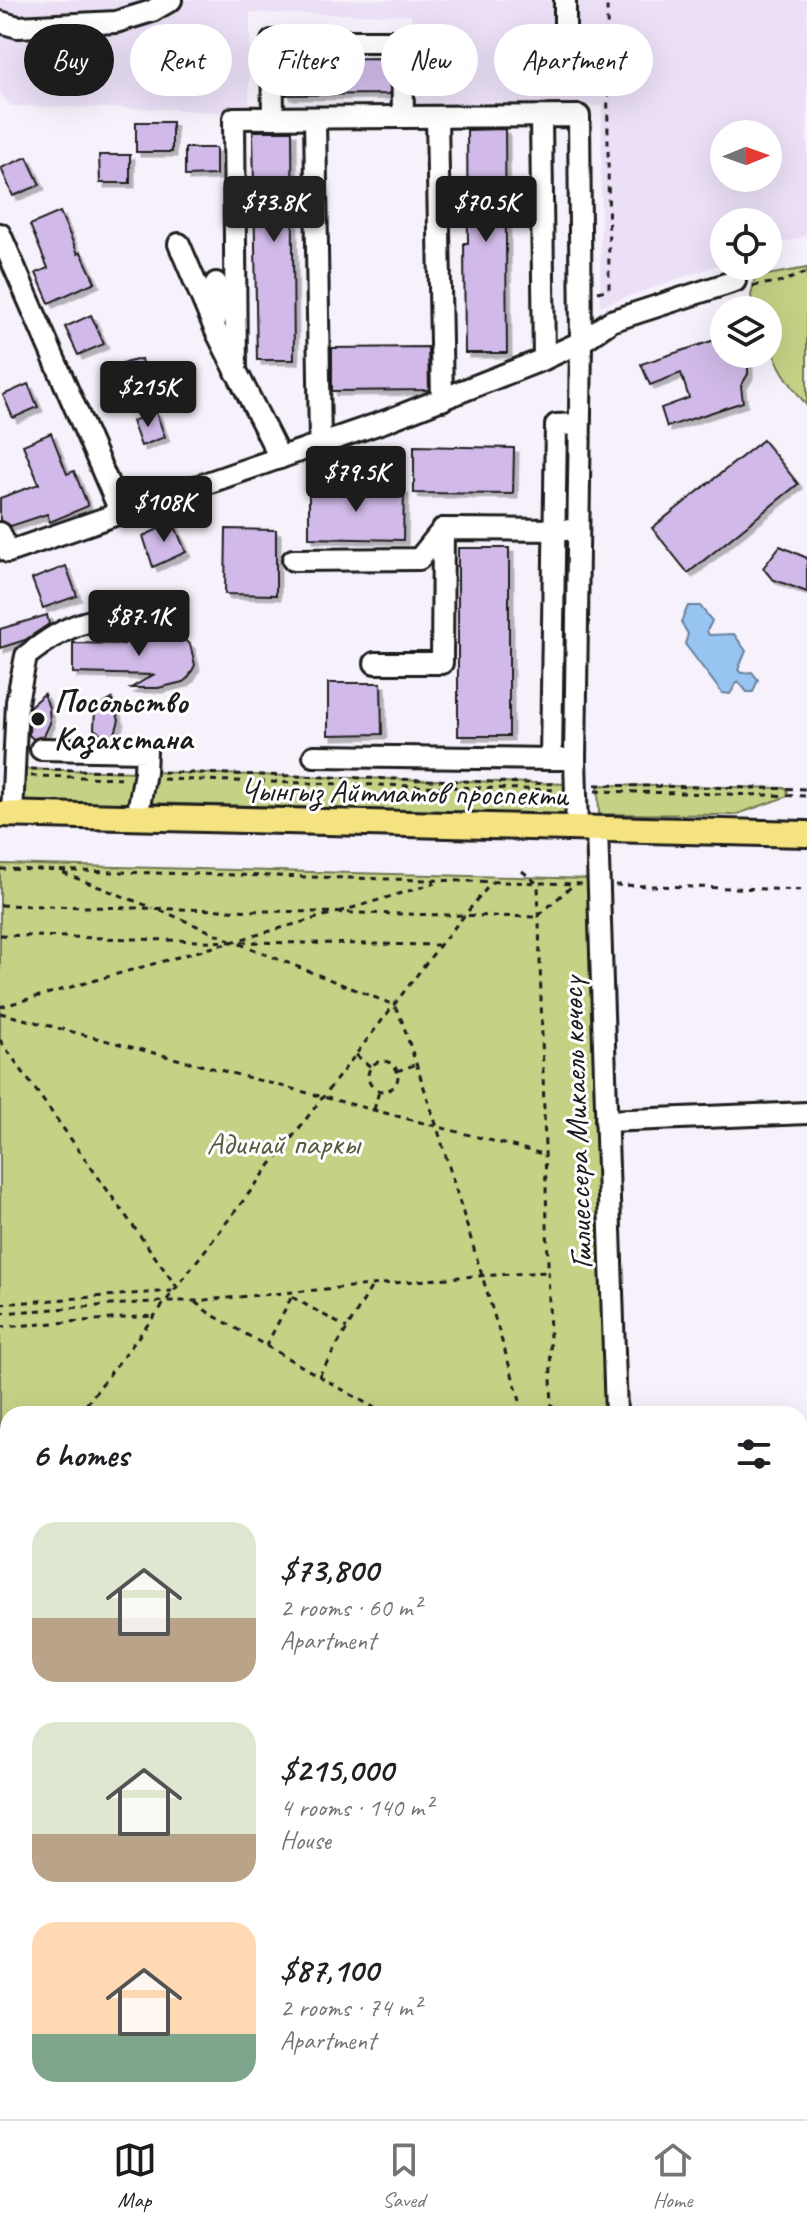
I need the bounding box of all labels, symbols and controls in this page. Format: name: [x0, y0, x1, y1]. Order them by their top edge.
chip: Buy: [24, 24, 114, 96]
chip: Rent: [130, 24, 232, 96]
chip: Filters: [248, 24, 365, 96]
chip: New: [381, 24, 478, 96]
chip: Apartment: [494, 24, 653, 96]
north arrow: [710, 120, 782, 192]
map controls: [710, 120, 782, 368]
pin: $73.8K: [209, 176, 339, 244]
pin: $70.5K: [421, 176, 551, 244]
text: $73.8K: [241, 185, 307, 218]
text: $70.5K: [454, 185, 518, 218]
button: locate: [710, 208, 782, 280]
button: layers: [710, 296, 782, 368]
pin: $215K: [92, 361, 204, 429]
text: $215K: [118, 370, 178, 403]
pin: $79.5K: [291, 446, 421, 514]
text: $79.5K: [324, 455, 388, 488]
pin: $108K: [108, 476, 220, 544]
text: $108K: [134, 485, 194, 518]
pin: $87.1K: [74, 590, 204, 658]
text: $87.1K: [106, 599, 172, 632]
place label: Посольство Казахстана: [54, 681, 195, 760]
marker: Посольство Казахстана: [29, 710, 47, 728]
street label: Чынгыз Айтматов проспекти: [240, 769, 570, 816]
street label: Гшлиессера Микаель көчөсү: [551, 973, 602, 1270]
park label: Адинай паркы: [206, 1123, 362, 1164]
icon: filters: [732, 1432, 776, 1476]
text: 6 homes: [32, 1433, 129, 1476]
text: $73,800: [280, 1548, 378, 1591]
icon: home: [96, 1554, 192, 1650]
text: 2 rooms · 60 m²: [280, 1591, 421, 1624]
text: Apartment: [280, 1624, 376, 1657]
text: $215,000: [280, 1748, 393, 1791]
icon: home: [96, 1754, 192, 1850]
text: 4 rooms · 140 m²: [280, 1791, 432, 1824]
text: House: [280, 1824, 331, 1857]
text: $87,100: [280, 1948, 378, 1991]
icon: home: [96, 1954, 192, 2050]
text: 2 rooms · 74 m²: [280, 1991, 421, 2024]
text: Apartment: [280, 2024, 376, 2057]
tab: Map: [113, 2138, 157, 2214]
tab: Saved: [382, 2138, 426, 2214]
tab: Home: [651, 2138, 695, 2214]

